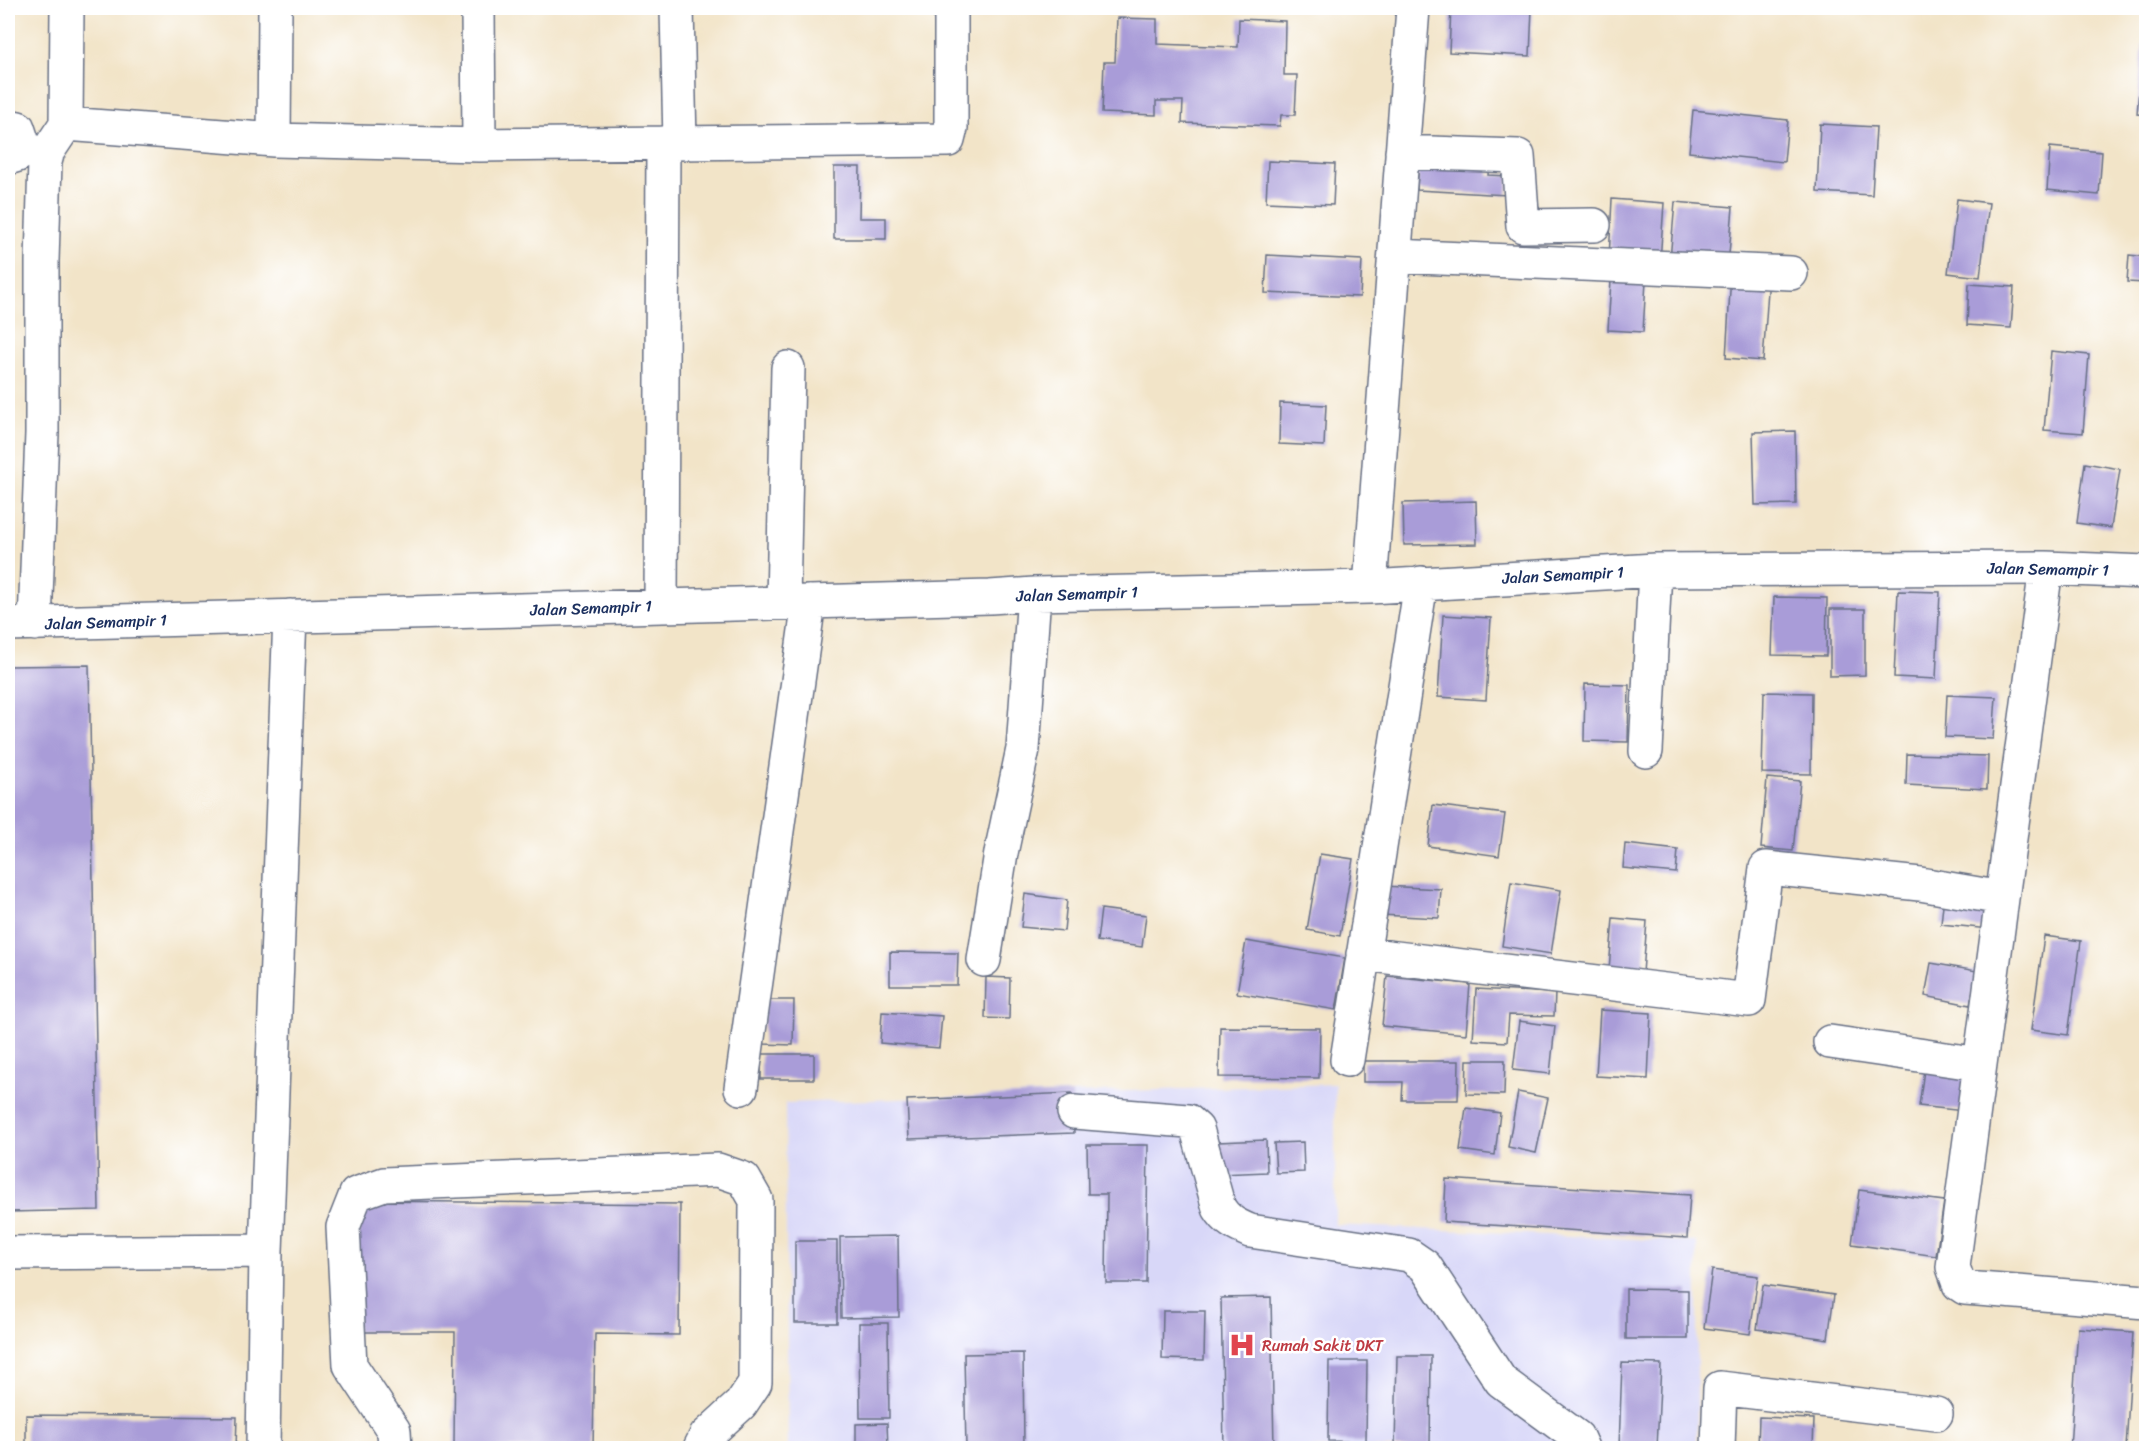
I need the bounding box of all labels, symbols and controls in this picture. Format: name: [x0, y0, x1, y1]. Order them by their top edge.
street label: Jalan Semampir 1: [1986, 553, 2109, 585]
street label: Jalan Semampir 1: [1500, 557, 1625, 593]
street label: Jalan Semampir 1: [1015, 577, 1138, 611]
street label: Jalan Semampir 1: [529, 591, 652, 625]
street label: Jalan Semampir 1: [44, 605, 167, 639]
hospital icon: Rumah Sakit DKT: [1227, 1330, 1257, 1360]
place label: Rumah Sakit DKT: [1262, 1331, 1385, 1360]

